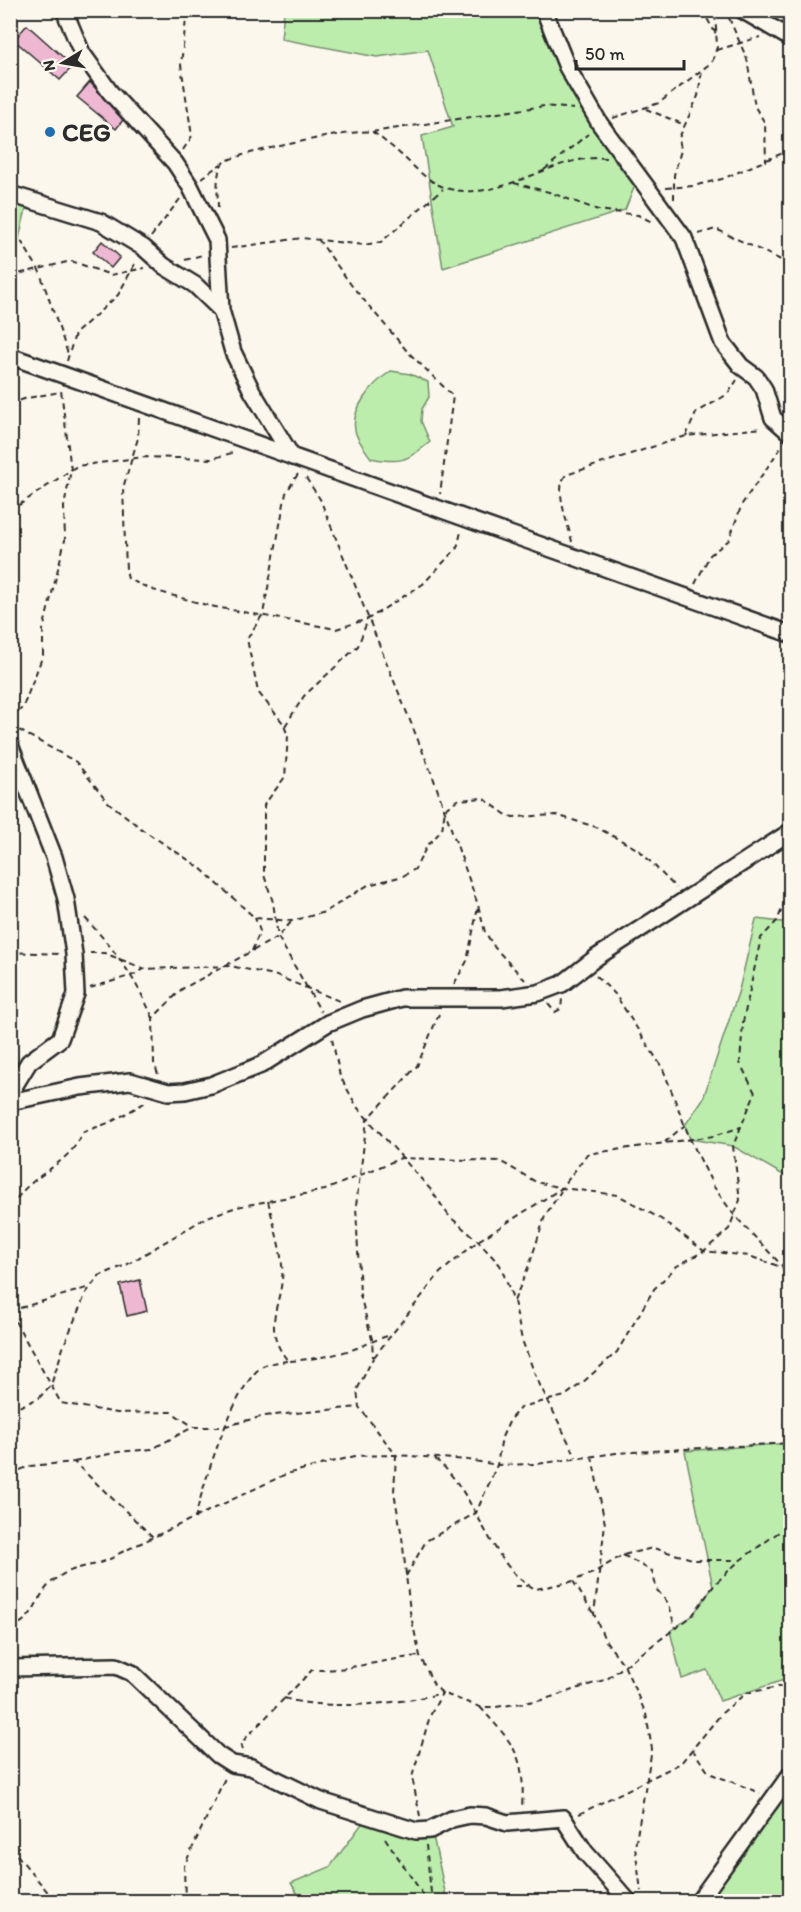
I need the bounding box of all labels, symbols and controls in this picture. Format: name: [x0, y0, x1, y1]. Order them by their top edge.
north arrow: [33, 33, 93, 93]
scale bar: [576, 33, 684, 71]
text: 50 m: [585, 43, 625, 65]
text: N: [38, 59, 59, 73]
place label: CEG: [62, 116, 111, 148]
marker: CEG: [43, 125, 57, 139]

